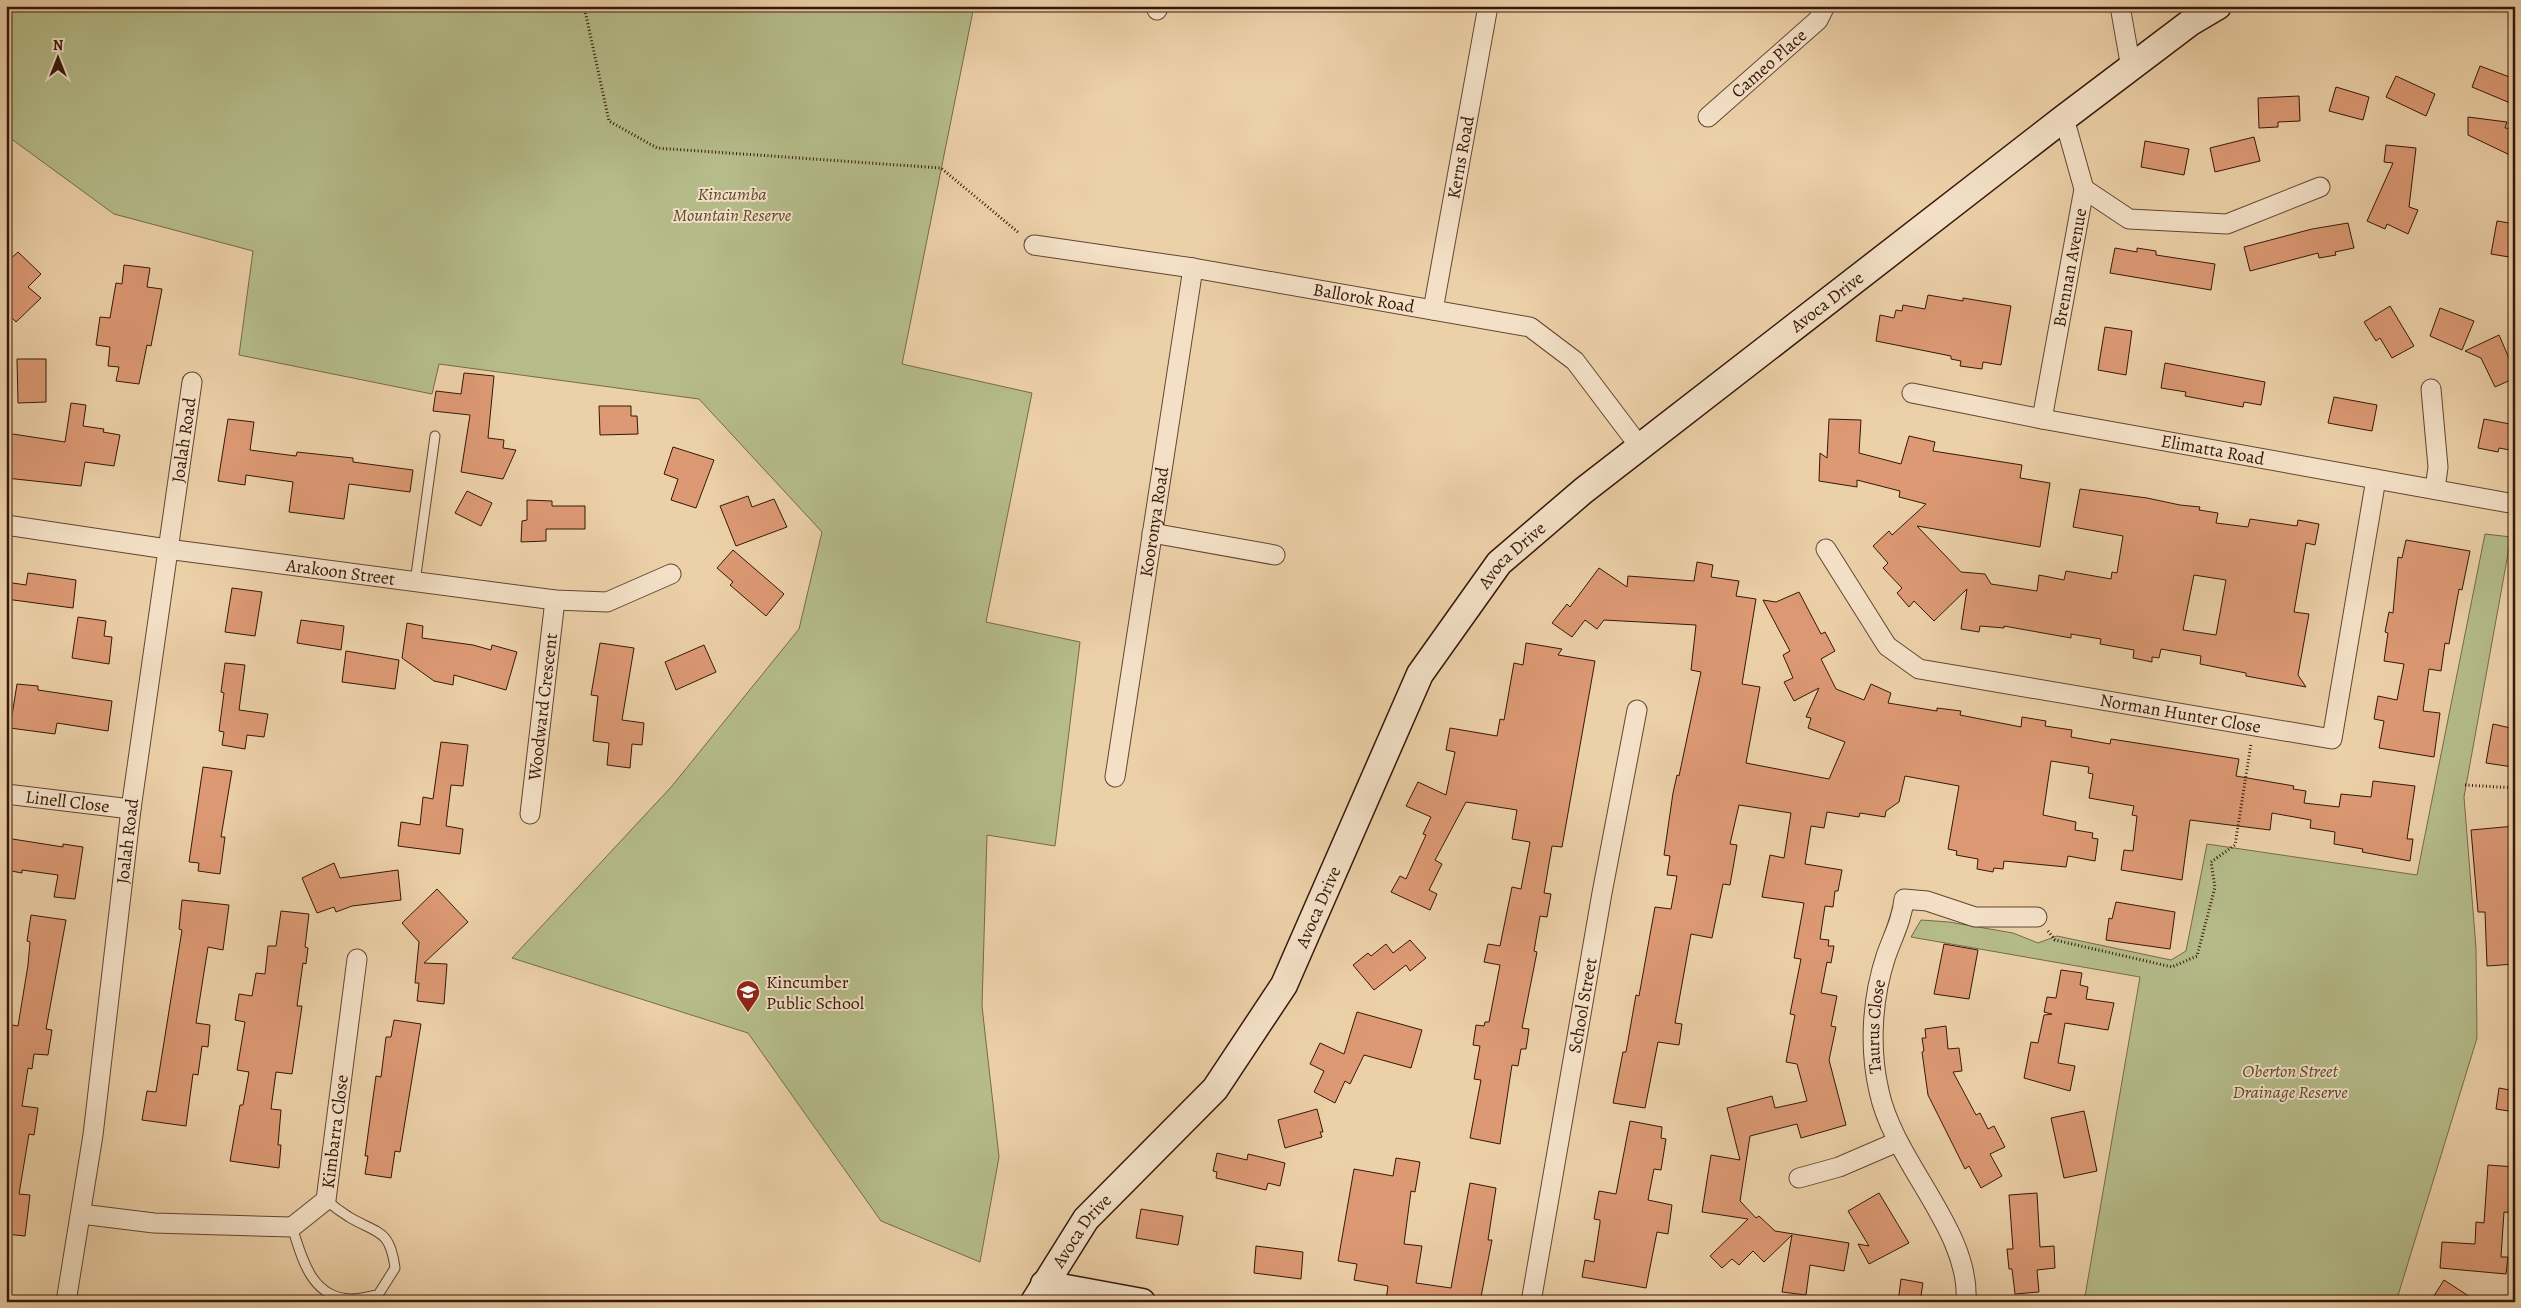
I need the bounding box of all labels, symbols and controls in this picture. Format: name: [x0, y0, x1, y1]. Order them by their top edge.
street label: Cameo Place: [1726, 24, 1812, 103]
north arrow: [32, 32, 82, 82]
text: N: [53, 36, 63, 55]
street label: Kerns Road: [1441, 114, 1480, 201]
park label: Kincumba Mountain Reserve: [673, 182, 792, 227]
street label: Brennan Avenue: [2047, 206, 2092, 329]
street label: Avoca Drive: [1785, 266, 1869, 338]
street label: Ballorok Road: [1311, 277, 1417, 319]
street label: Joalah Road: [166, 396, 202, 484]
street label: Elimatta Road: [2159, 429, 2267, 471]
street label: Kooronya Road: [1134, 465, 1174, 579]
street label: Avoca Drive: [1472, 516, 1551, 594]
street label: Arakoon Street: [284, 553, 397, 591]
street label: Woodward Crescent: [522, 632, 563, 783]
street label: Norman Hunter Close: [2098, 688, 2263, 739]
street label: Linell Close: [24, 784, 111, 818]
street label: Joalah Road: [110, 796, 144, 885]
street label: Avoca Drive: [1289, 862, 1346, 952]
street label: School Street: [1562, 956, 1603, 1055]
place label: Kincumber Public School: [766, 970, 865, 1015]
street label: Taurus Close: [1861, 977, 1891, 1075]
school or university icon: Kincumber Public School: [735, 979, 761, 1013]
park label: Oberton Street Drainage Reserve: [2232, 1059, 2348, 1104]
street label: Kimbarra Close: [316, 1073, 354, 1190]
street label: Avoca Drive: [1046, 1188, 1117, 1273]

